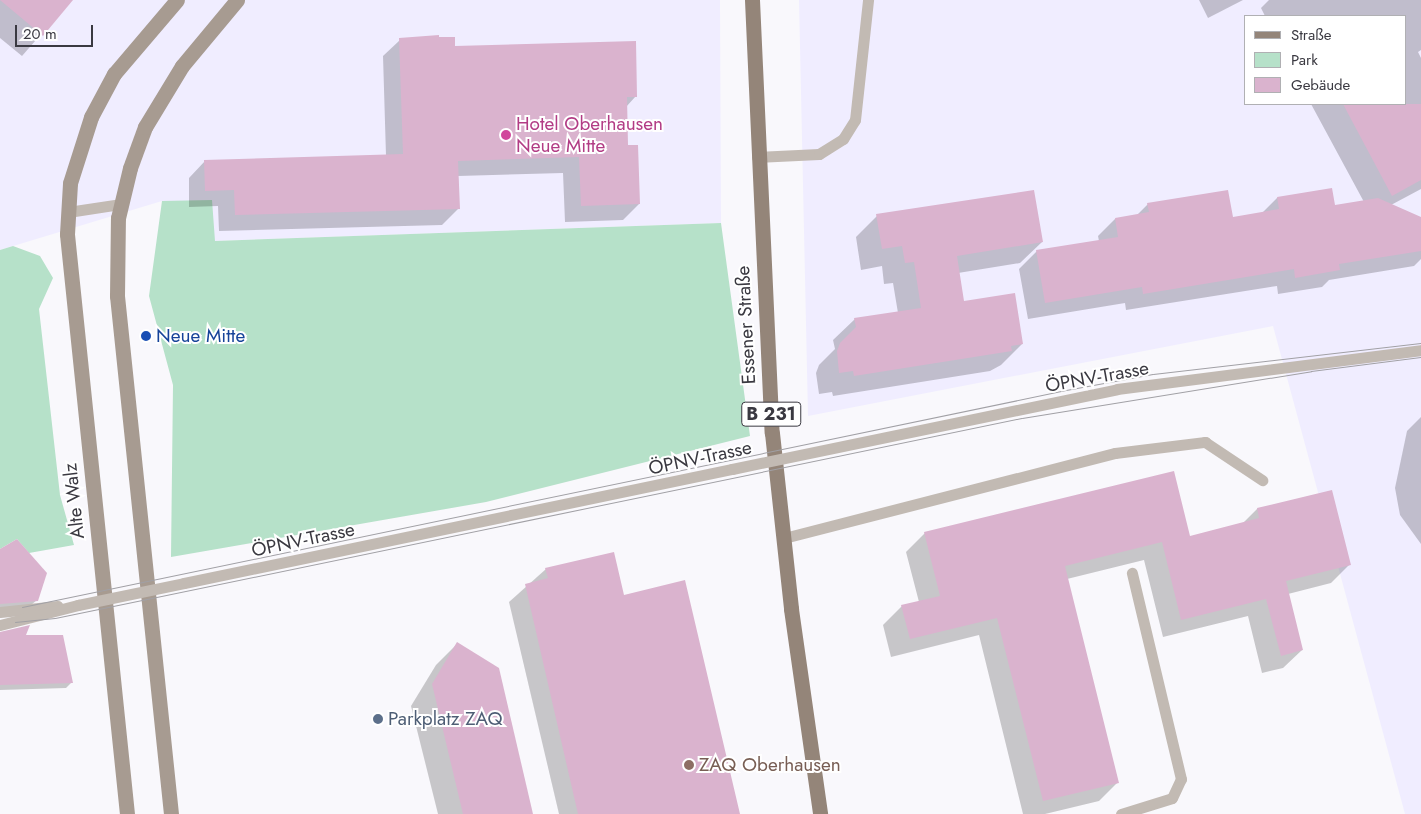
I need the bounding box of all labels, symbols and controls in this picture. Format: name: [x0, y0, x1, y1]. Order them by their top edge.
scale bar: [18, 15, 95, 47]
legend: [1244, 15, 1406, 105]
text: 20 m: [23, 23, 57, 45]
text: Straße: [1291, 24, 1331, 46]
text: Park: [1291, 49, 1318, 71]
text: Gebäude: [1291, 74, 1350, 96]
place label: Hotel Oberhausen Neue Mitte: [516, 113, 663, 157]
marker: Hotel Oberhausen Neue Mitte: [500, 129, 512, 141]
street label: Essener Straße: [732, 265, 760, 385]
place label: Neue Mitte: [156, 325, 245, 347]
marker: Neue Mitte: [140, 330, 152, 342]
street label: ÖPNV-Trasse: [1043, 357, 1151, 397]
road number: B 231: [741, 398, 801, 429]
street label: ÖPNV-Trasse: [646, 436, 754, 480]
street label: Alte Walz: [59, 462, 89, 540]
street label: ÖPNV-Trasse: [249, 518, 357, 562]
place label: Parkplatz ZAQ: [388, 708, 503, 730]
marker: Parkplatz ZAQ: [372, 713, 384, 725]
place label: ZAQ Oberhausen: [699, 754, 841, 776]
marker: ZAQ Oberhausen: [683, 759, 695, 771]

